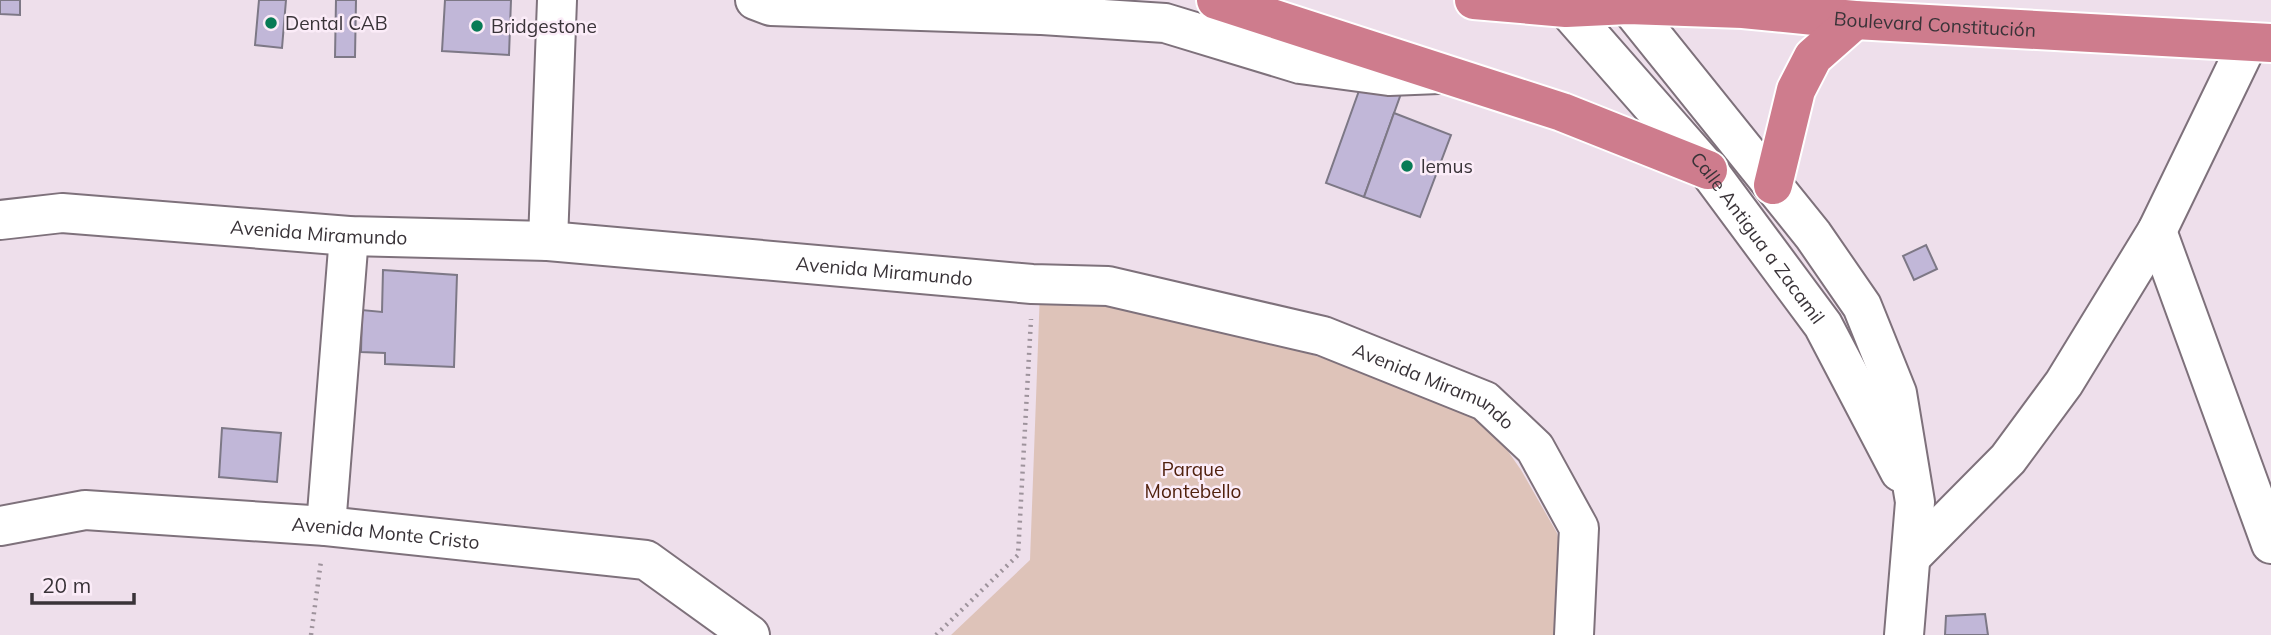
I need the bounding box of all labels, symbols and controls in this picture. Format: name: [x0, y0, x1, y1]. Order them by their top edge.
street label: Boulevard Constitución: [1833, 6, 2037, 42]
place label: Dental CAB: [285, 11, 388, 35]
place label: Bridgestone: [491, 14, 597, 38]
marker: Dental CAB: [263, 15, 279, 31]
marker: Bridgestone: [469, 18, 485, 34]
street label: Calle Antigua a Zacamil: [1685, 147, 1830, 328]
place label: lemus: [1421, 154, 1473, 178]
marker: lemus: [1399, 158, 1415, 174]
street label: Avenida Miramundo: [229, 215, 408, 249]
street label: Avenida Miramundo: [795, 251, 974, 291]
street label: Avenida Miramundo: [1349, 337, 1520, 434]
park label: Parque Montebello: [1145, 457, 1241, 503]
street label: Avenida Monte Cristo: [291, 512, 481, 554]
scale bar: [32, 562, 133, 606]
text: 20 m: [42, 572, 91, 598]

